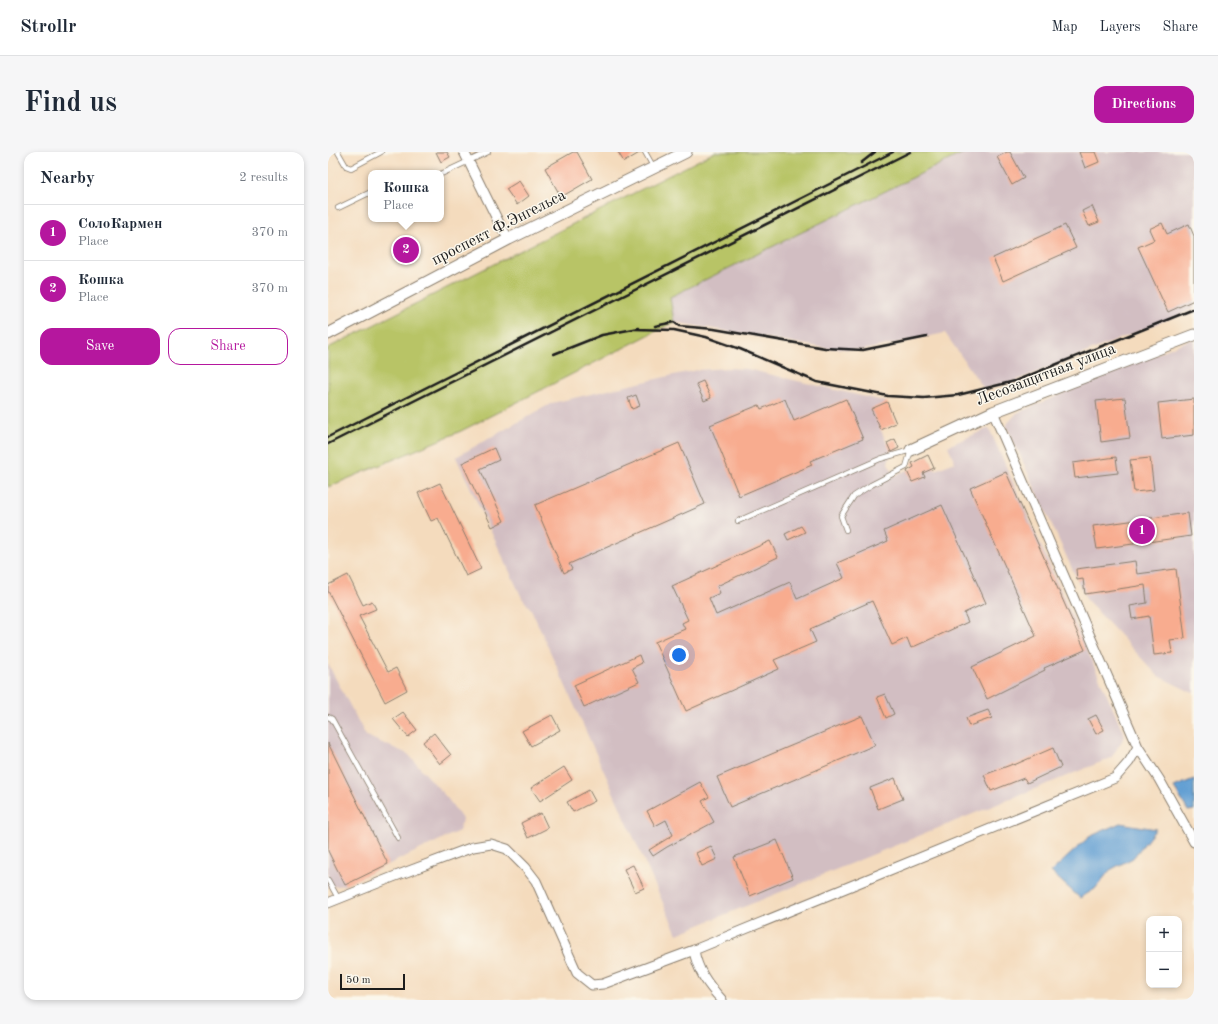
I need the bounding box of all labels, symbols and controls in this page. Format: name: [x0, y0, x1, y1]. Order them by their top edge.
text: Strollr: [20, 18, 76, 37]
text: Map: [1052, 20, 1078, 34]
text: Layers: [1100, 20, 1141, 34]
text: Share: [1163, 20, 1198, 34]
button: Directions: [1094, 86, 1194, 123]
text: Find us: [24, 90, 117, 118]
text: Nearby: [40, 170, 95, 187]
popup: [368, 170, 444, 222]
text: 2 results: [239, 171, 288, 184]
text: Кошка: [383, 181, 429, 196]
street label: проспект Ф.Энгельса: [429, 187, 569, 269]
text: Place: [383, 199, 413, 212]
text: СолоКармен: [78, 217, 162, 232]
text: 1: [49, 226, 57, 239]
text: 370 m: [251, 226, 288, 239]
text: Place: [78, 235, 108, 248]
pin: 2: [393, 235, 419, 265]
text: Кошка: [78, 273, 124, 288]
text: 2: [49, 282, 57, 295]
text: 370 m: [251, 282, 288, 295]
text: Place: [78, 291, 108, 304]
button: Save: [40, 328, 160, 365]
button: Share: [168, 328, 288, 365]
street label: Лесозащитная улица: [974, 341, 1118, 409]
pin: 1: [1129, 516, 1155, 546]
your location: [669, 645, 689, 665]
map controls: [1146, 916, 1182, 988]
button: +: [1146, 916, 1182, 952]
button: −: [1146, 952, 1182, 988]
scale bar: [340, 972, 405, 991]
text: 50 m: [346, 975, 371, 986]

